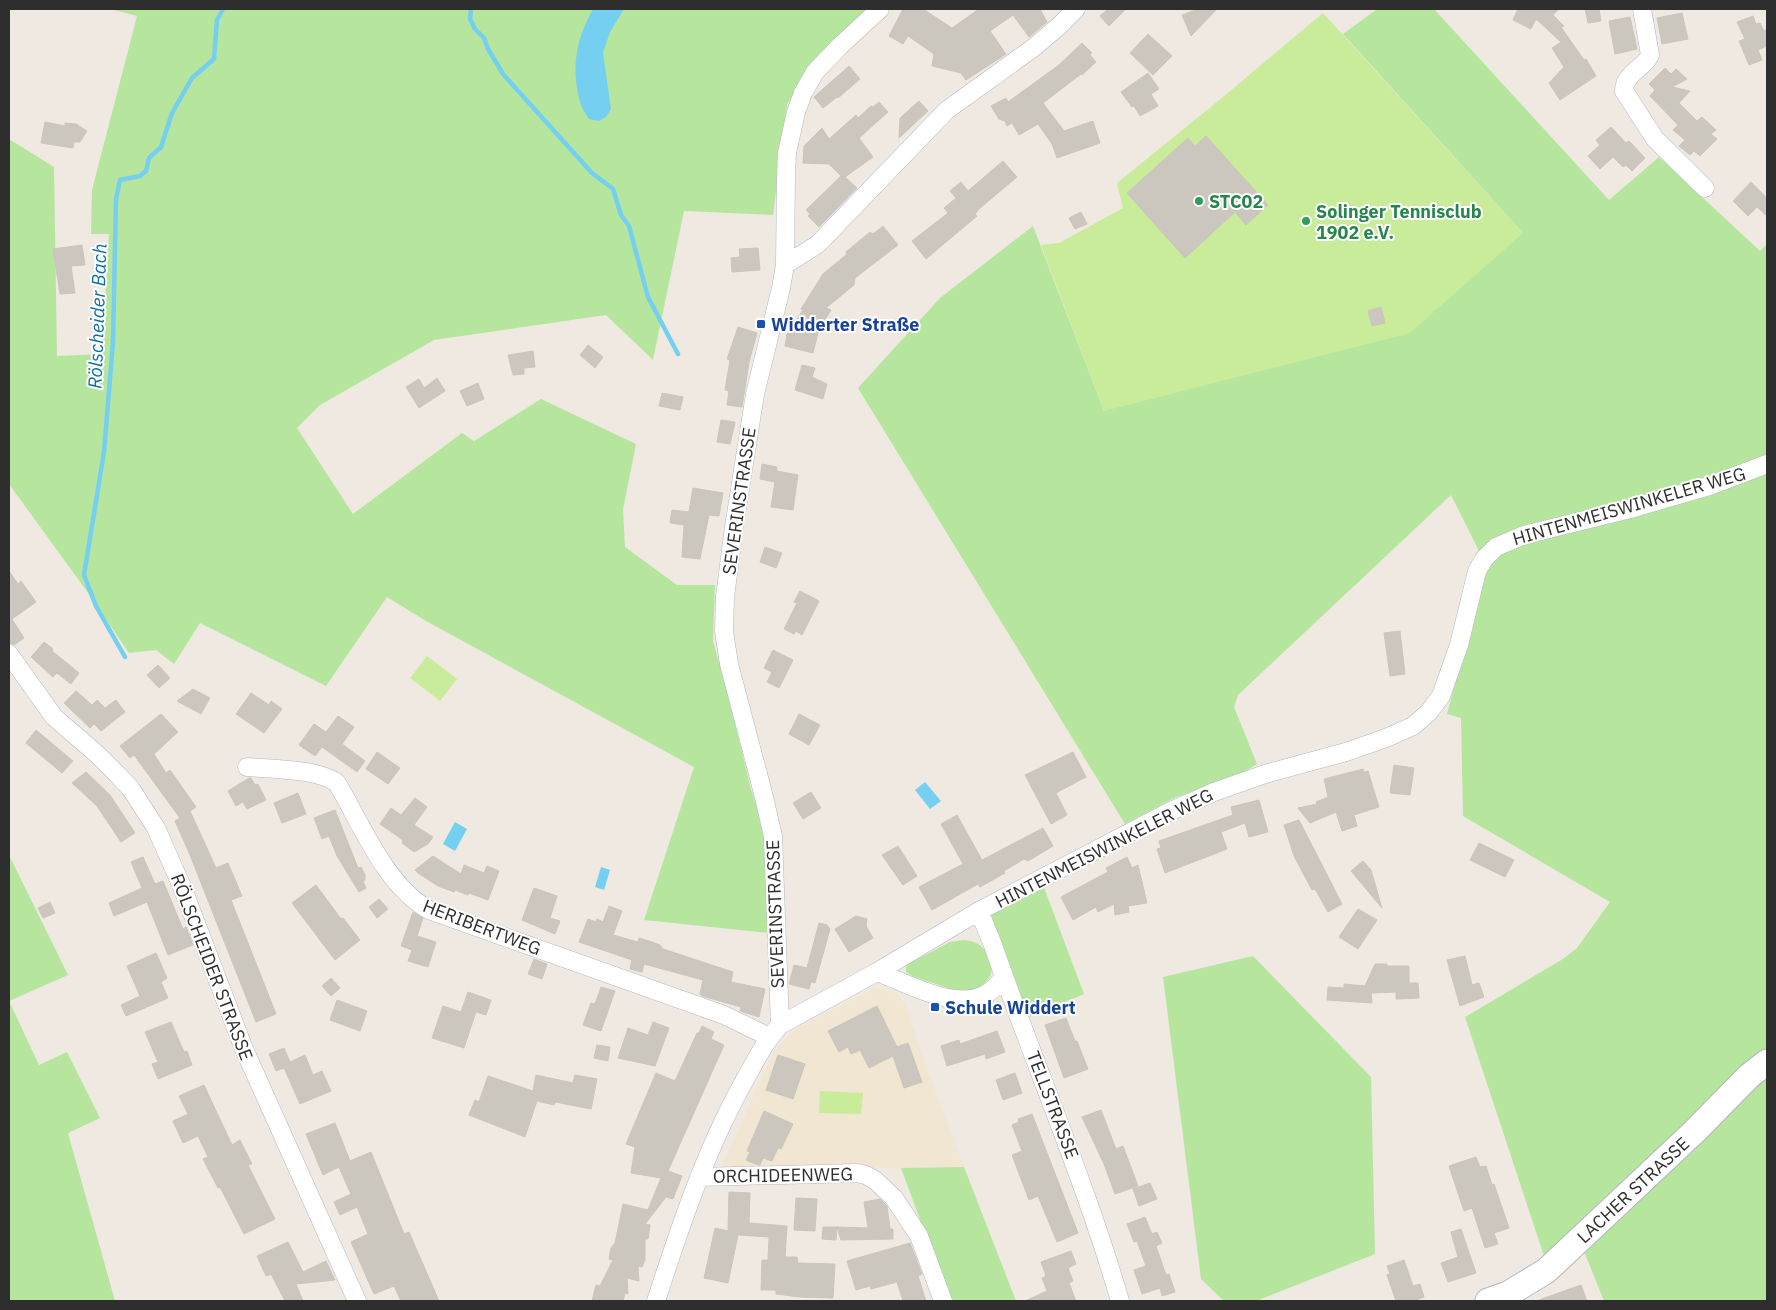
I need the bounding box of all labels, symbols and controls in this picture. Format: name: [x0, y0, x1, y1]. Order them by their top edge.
place label: STC02: [1209, 190, 1263, 213]
marker: STC02: [1193, 195, 1205, 207]
place label: Solinger Tennisclub 1902 e.V.: [1316, 200, 1482, 244]
marker: Solinger Tennisclub 1902 e.V.: [1300, 215, 1312, 227]
water label: Rölscheider Bach: [82, 243, 112, 389]
place label: Widderter Straße: [771, 313, 919, 336]
marker: Widderter Straße: [755, 318, 767, 330]
street label: SEVERINSTRASSE: [717, 426, 761, 576]
street label: HINTENMEISWINKELER WEG: [1510, 462, 1748, 550]
street label: HINTENMEISWINKELER WEG: [991, 783, 1217, 913]
street label: SEVERINSTRASSE: [761, 839, 789, 989]
street label: RÖLSCHEIDER STRASSE: [166, 870, 258, 1064]
street label: HERIBERTWEG: [420, 894, 544, 960]
place label: Schule Widdert: [945, 996, 1076, 1019]
marker: Schule Widdert: [929, 1001, 941, 1013]
street label: TELLSTRASSE: [1022, 1048, 1084, 1162]
street label: LACHER STRASSE: [1572, 1132, 1694, 1248]
street label: ORCHIDEENWEG: [713, 1162, 853, 1188]

